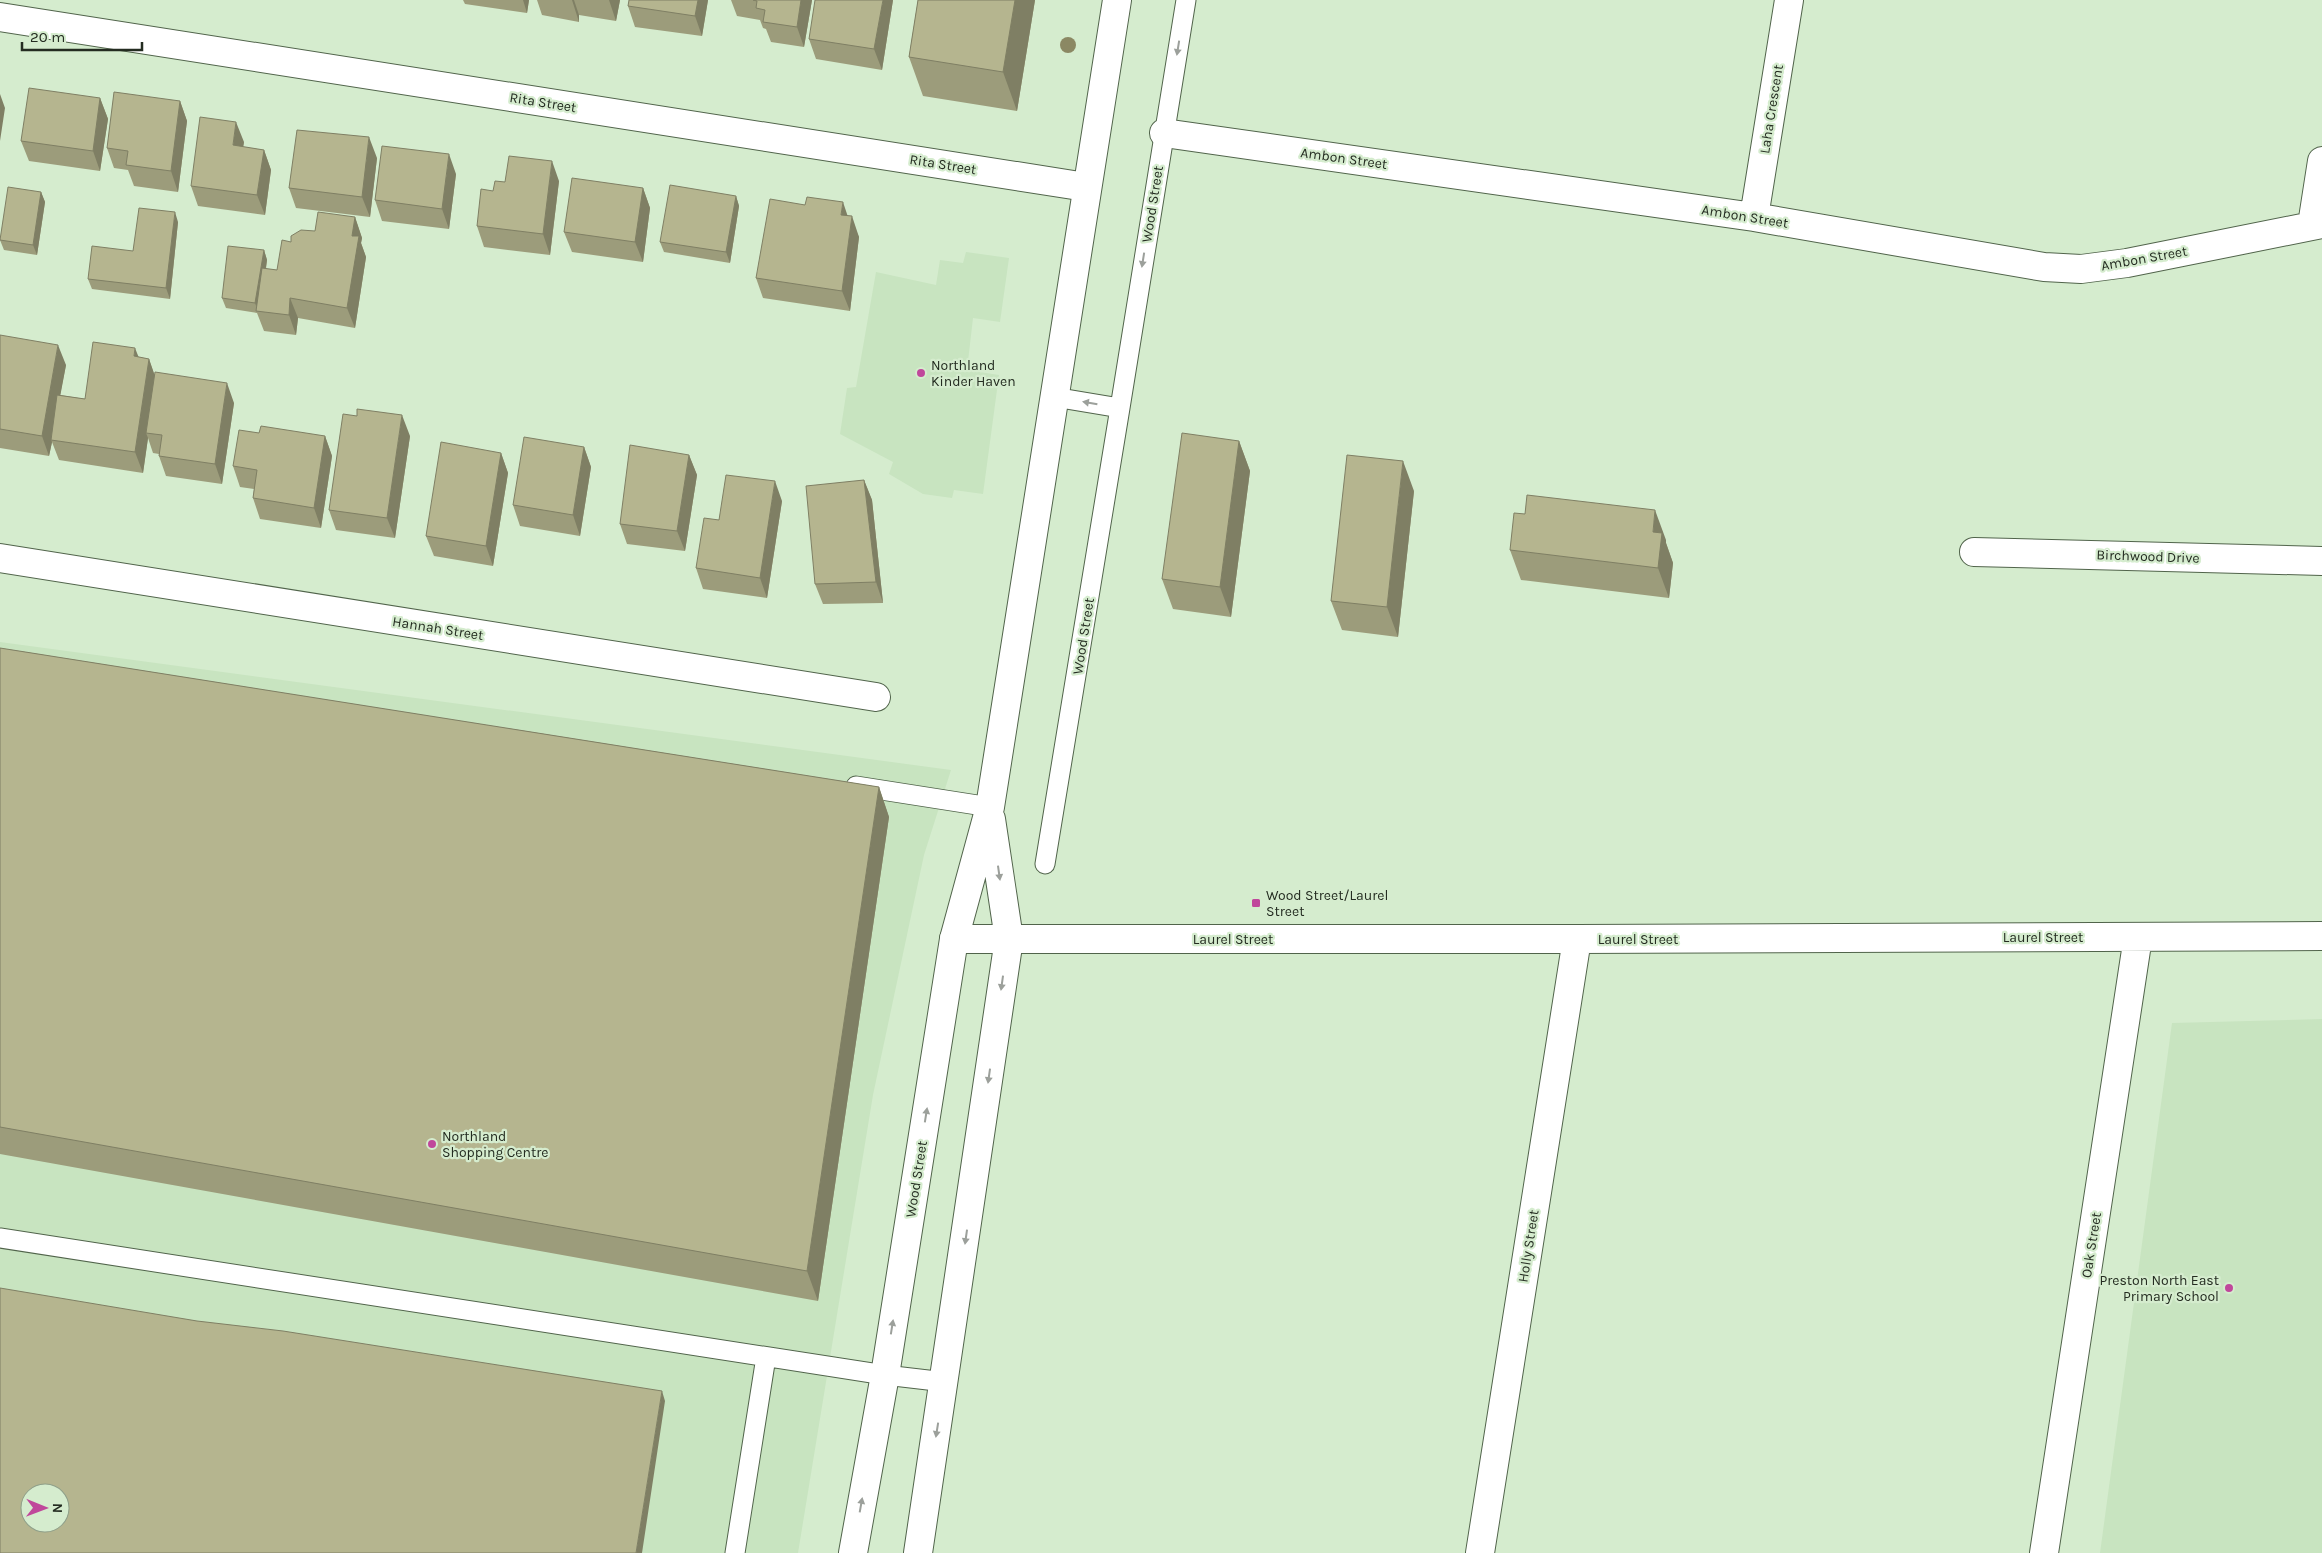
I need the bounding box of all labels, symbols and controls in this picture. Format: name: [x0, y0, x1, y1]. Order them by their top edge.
scale bar: [22, 20, 142, 52]
text: 20 m: [30, 28, 65, 46]
one-way arrow: [1174, 40, 1182, 56]
street label: Laha Crescent: [1756, 63, 1787, 155]
street label: Rita Street: [508, 89, 578, 116]
street label: Ambon Street: [1300, 144, 1388, 173]
street label: Rita Street: [908, 151, 978, 178]
street label: Wood Street: [1138, 165, 1167, 244]
street label: Ambon Street: [1700, 201, 1789, 232]
street label: Ambon Street: [2100, 243, 2189, 274]
one-way arrow: [1139, 253, 1147, 269]
place label: Northland Kinder Haven: [931, 357, 1016, 390]
marker: Northland Kinder Haven: [915, 367, 927, 379]
one-way arrow: [1082, 399, 1098, 407]
street label: Birchwood Drive: [2096, 546, 2200, 567]
street label: Wood Street: [1069, 597, 1098, 676]
street label: Hannah Street: [391, 613, 485, 644]
one-way arrow: [996, 865, 1004, 881]
place label: Wood Street/Laurel Street: [1266, 887, 1388, 920]
marker: Wood Street/Laurel Street: [1250, 897, 1262, 909]
street label: Laurel Street: [2003, 929, 2083, 946]
street label: Laurel Street: [1193, 931, 1273, 948]
street label: Laurel Street: [1598, 931, 1678, 948]
one-way arrow: [998, 976, 1006, 992]
one-way arrow: [985, 1069, 993, 1085]
one-way arrow: [922, 1106, 930, 1122]
place label: Northland Shopping Centre: [442, 1128, 549, 1161]
marker: Northland Shopping Centre: [426, 1138, 438, 1150]
street label: Wood Street: [902, 1140, 931, 1219]
street label: Holly Street: [1514, 1209, 1543, 1284]
street label: Oak Street: [2078, 1211, 2105, 1279]
one-way arrow: [961, 1229, 969, 1245]
place label: Preston North East Primary School: [2099, 1272, 2219, 1305]
marker: Preston North East Primary School: [2223, 1282, 2235, 1294]
one-way arrow: [889, 1319, 897, 1335]
one-way arrow: [932, 1423, 940, 1439]
north arrow: [20, 1483, 70, 1533]
one-way arrow: [857, 1497, 865, 1513]
text: N: [49, 1503, 66, 1513]

